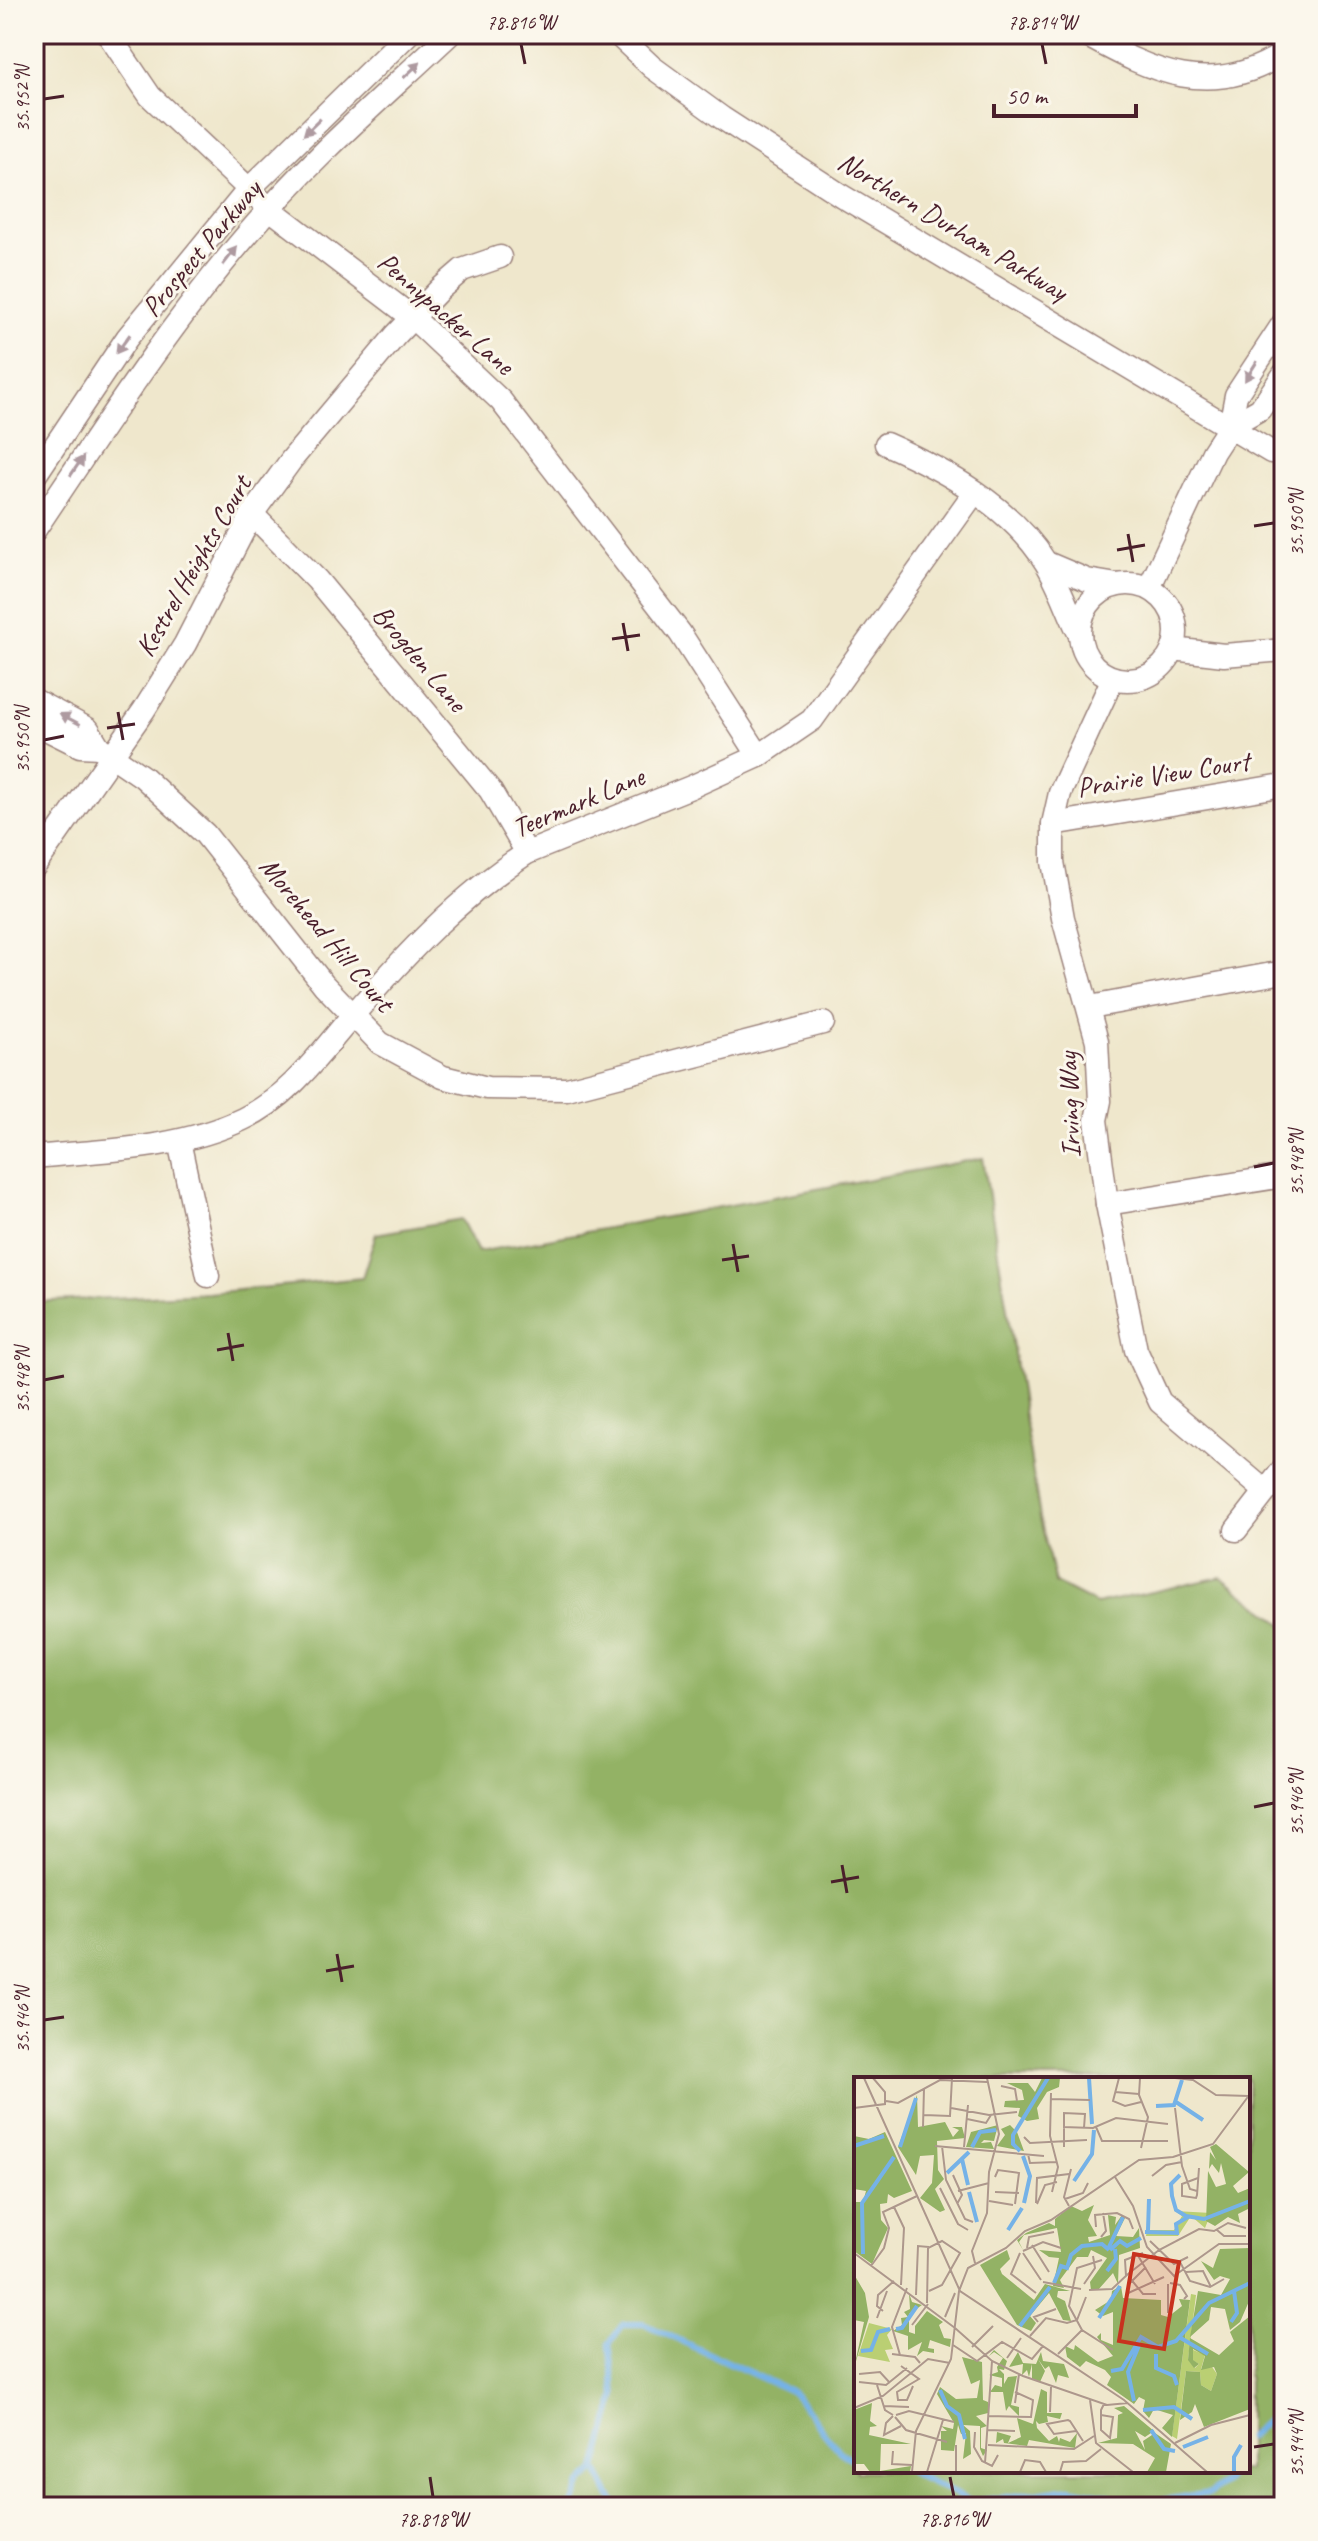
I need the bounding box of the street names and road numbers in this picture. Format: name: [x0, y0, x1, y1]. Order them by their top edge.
street label: Northern Durham Parkway: [832, 144, 1076, 310]
street label: Prospect Parkway: [134, 170, 270, 324]
street label: Pennypacker Lane: [370, 244, 523, 383]
street label: Kestrel Heights Court: [127, 467, 260, 662]
street label: Brogden Lane: [365, 597, 476, 720]
street label: Prairie View Court: [1074, 743, 1255, 805]
street label: Teermark Lane: [507, 758, 651, 845]
street label: Morehead Hill Court: [252, 849, 404, 1021]
street label: Irving Way: [1050, 1049, 1088, 1158]

